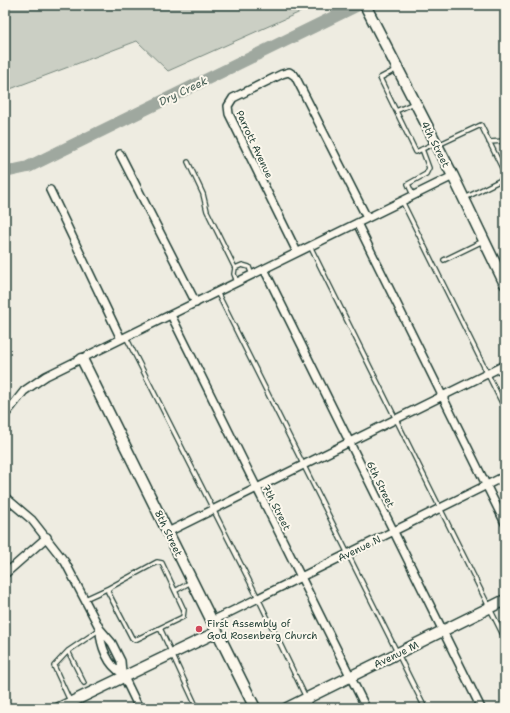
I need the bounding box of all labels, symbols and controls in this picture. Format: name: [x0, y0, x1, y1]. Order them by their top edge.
water label: Dry Creek: [156, 73, 211, 110]
street label: Parrott Avenue: [233, 108, 276, 180]
street label: 4th Street: [418, 119, 453, 170]
street label: 6th Street: [364, 459, 397, 510]
street label: 7th Street: [259, 482, 294, 533]
street label: 8th Street: [152, 508, 185, 559]
street label: Avenue N: [336, 532, 383, 564]
place label: First Assembly of God Rosenberg Church: [207, 617, 318, 642]
marker: First Assembly of God Rosenberg Church: [194, 624, 204, 634]
street label: Avenue M: [372, 638, 421, 671]

